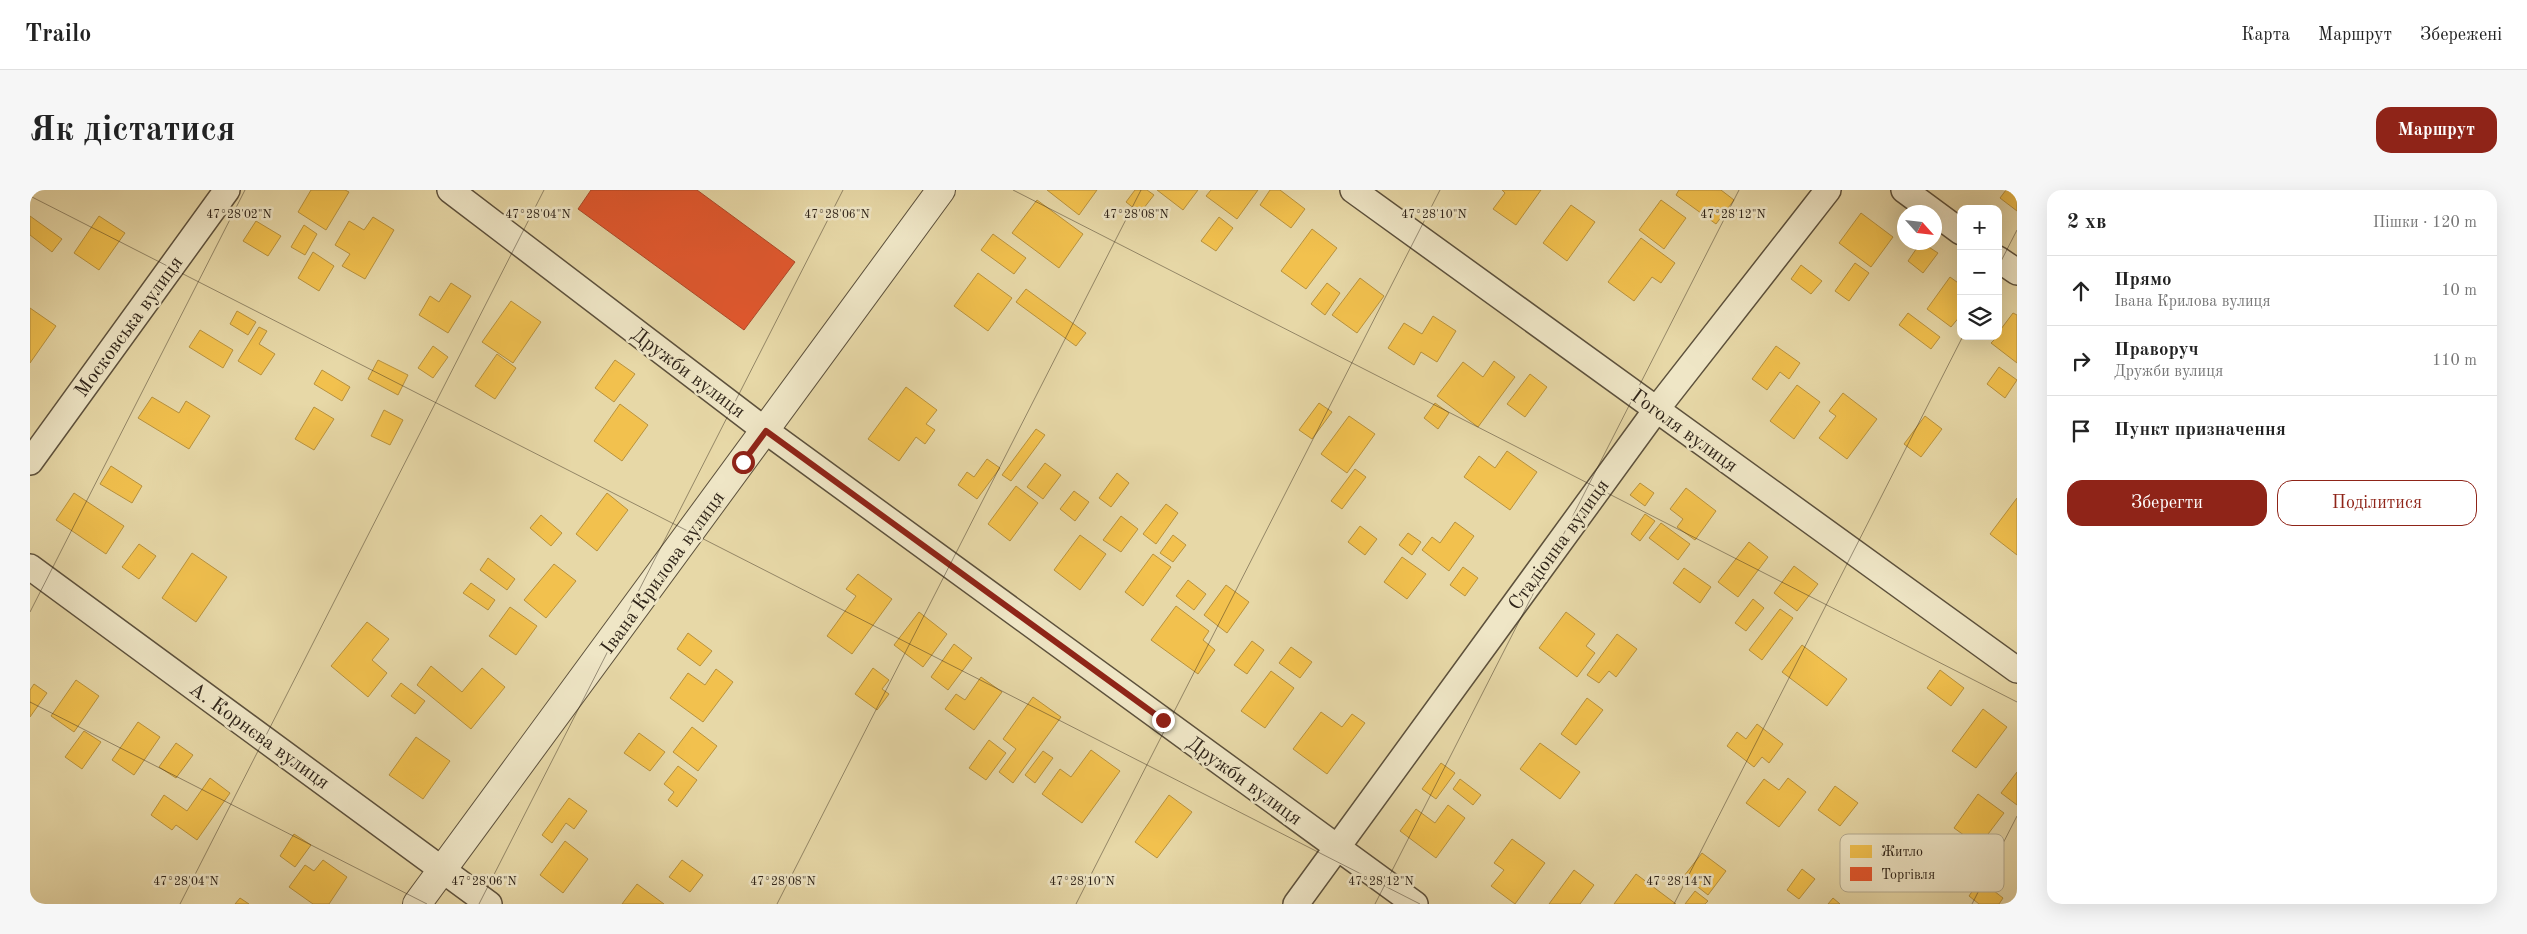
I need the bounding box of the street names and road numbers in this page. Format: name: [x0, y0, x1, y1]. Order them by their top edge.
street label: Московська вулиця: [72, 253, 187, 401]
street label: Дружби вулиця: [627, 325, 748, 423]
street label: Гоголя вулиця: [1627, 386, 1741, 477]
street label: Стадіонна вулиця: [1506, 476, 1614, 614]
street label: Івана Крилова вулиця: [598, 488, 729, 658]
street label: А. Корнєва вулиця: [185, 679, 333, 794]
street label: Дружби вулиця: [1183, 733, 1305, 830]

